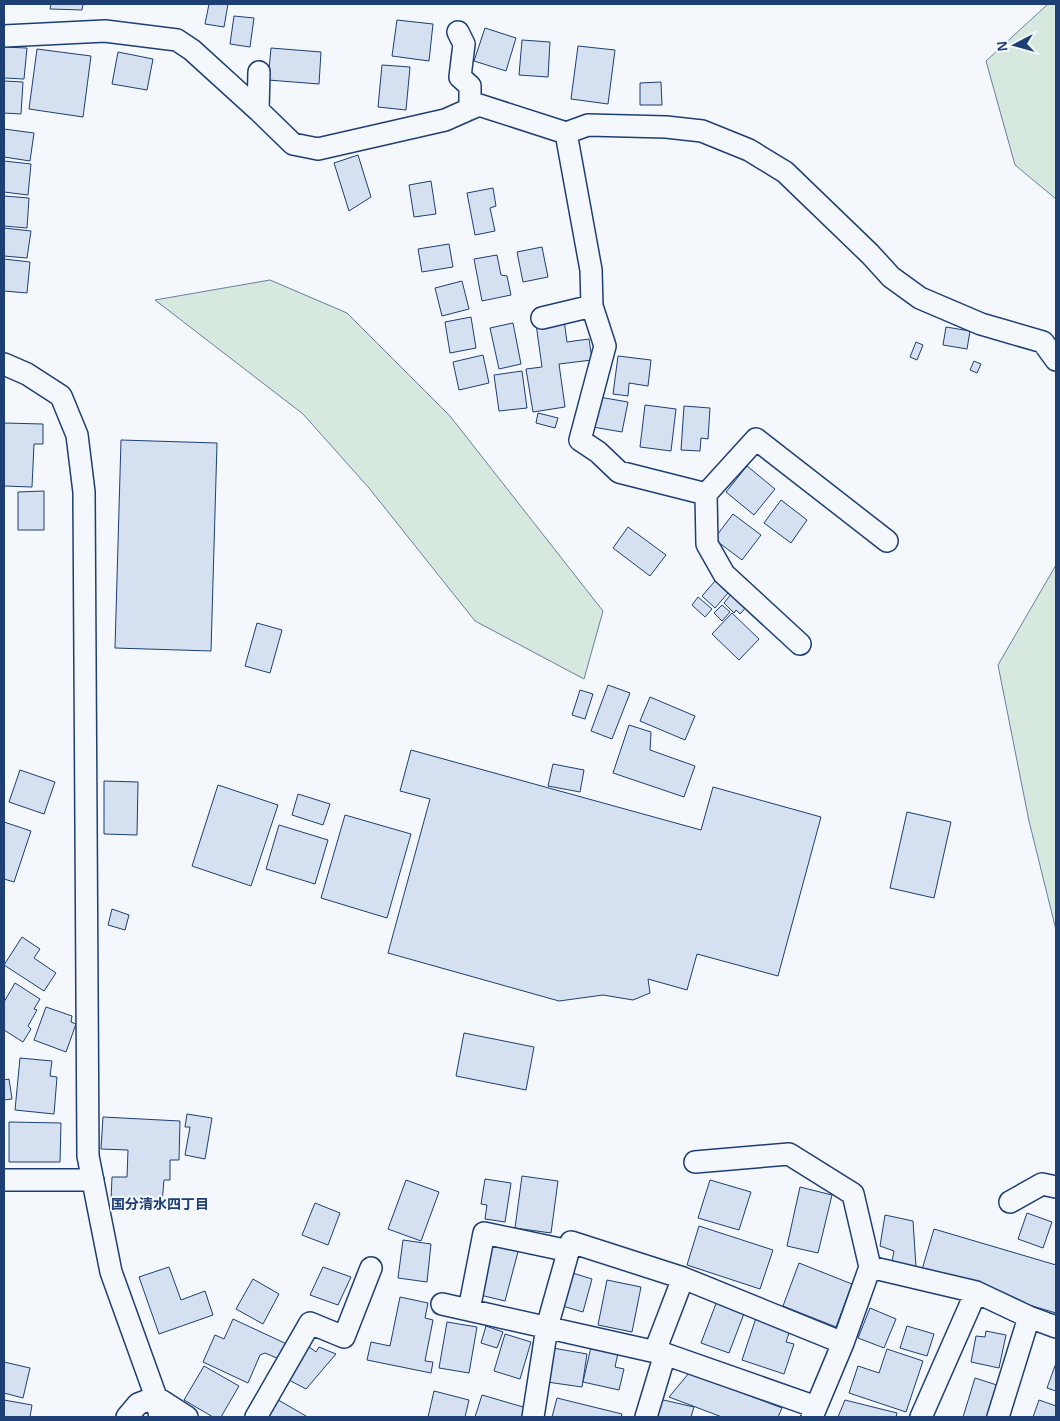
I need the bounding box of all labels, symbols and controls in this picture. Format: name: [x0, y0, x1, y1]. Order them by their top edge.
north arrow: [990, 20, 1040, 70]
text: N: [994, 40, 1011, 52]
district label: 国分清水四丁目: [111, 1196, 209, 1212]

